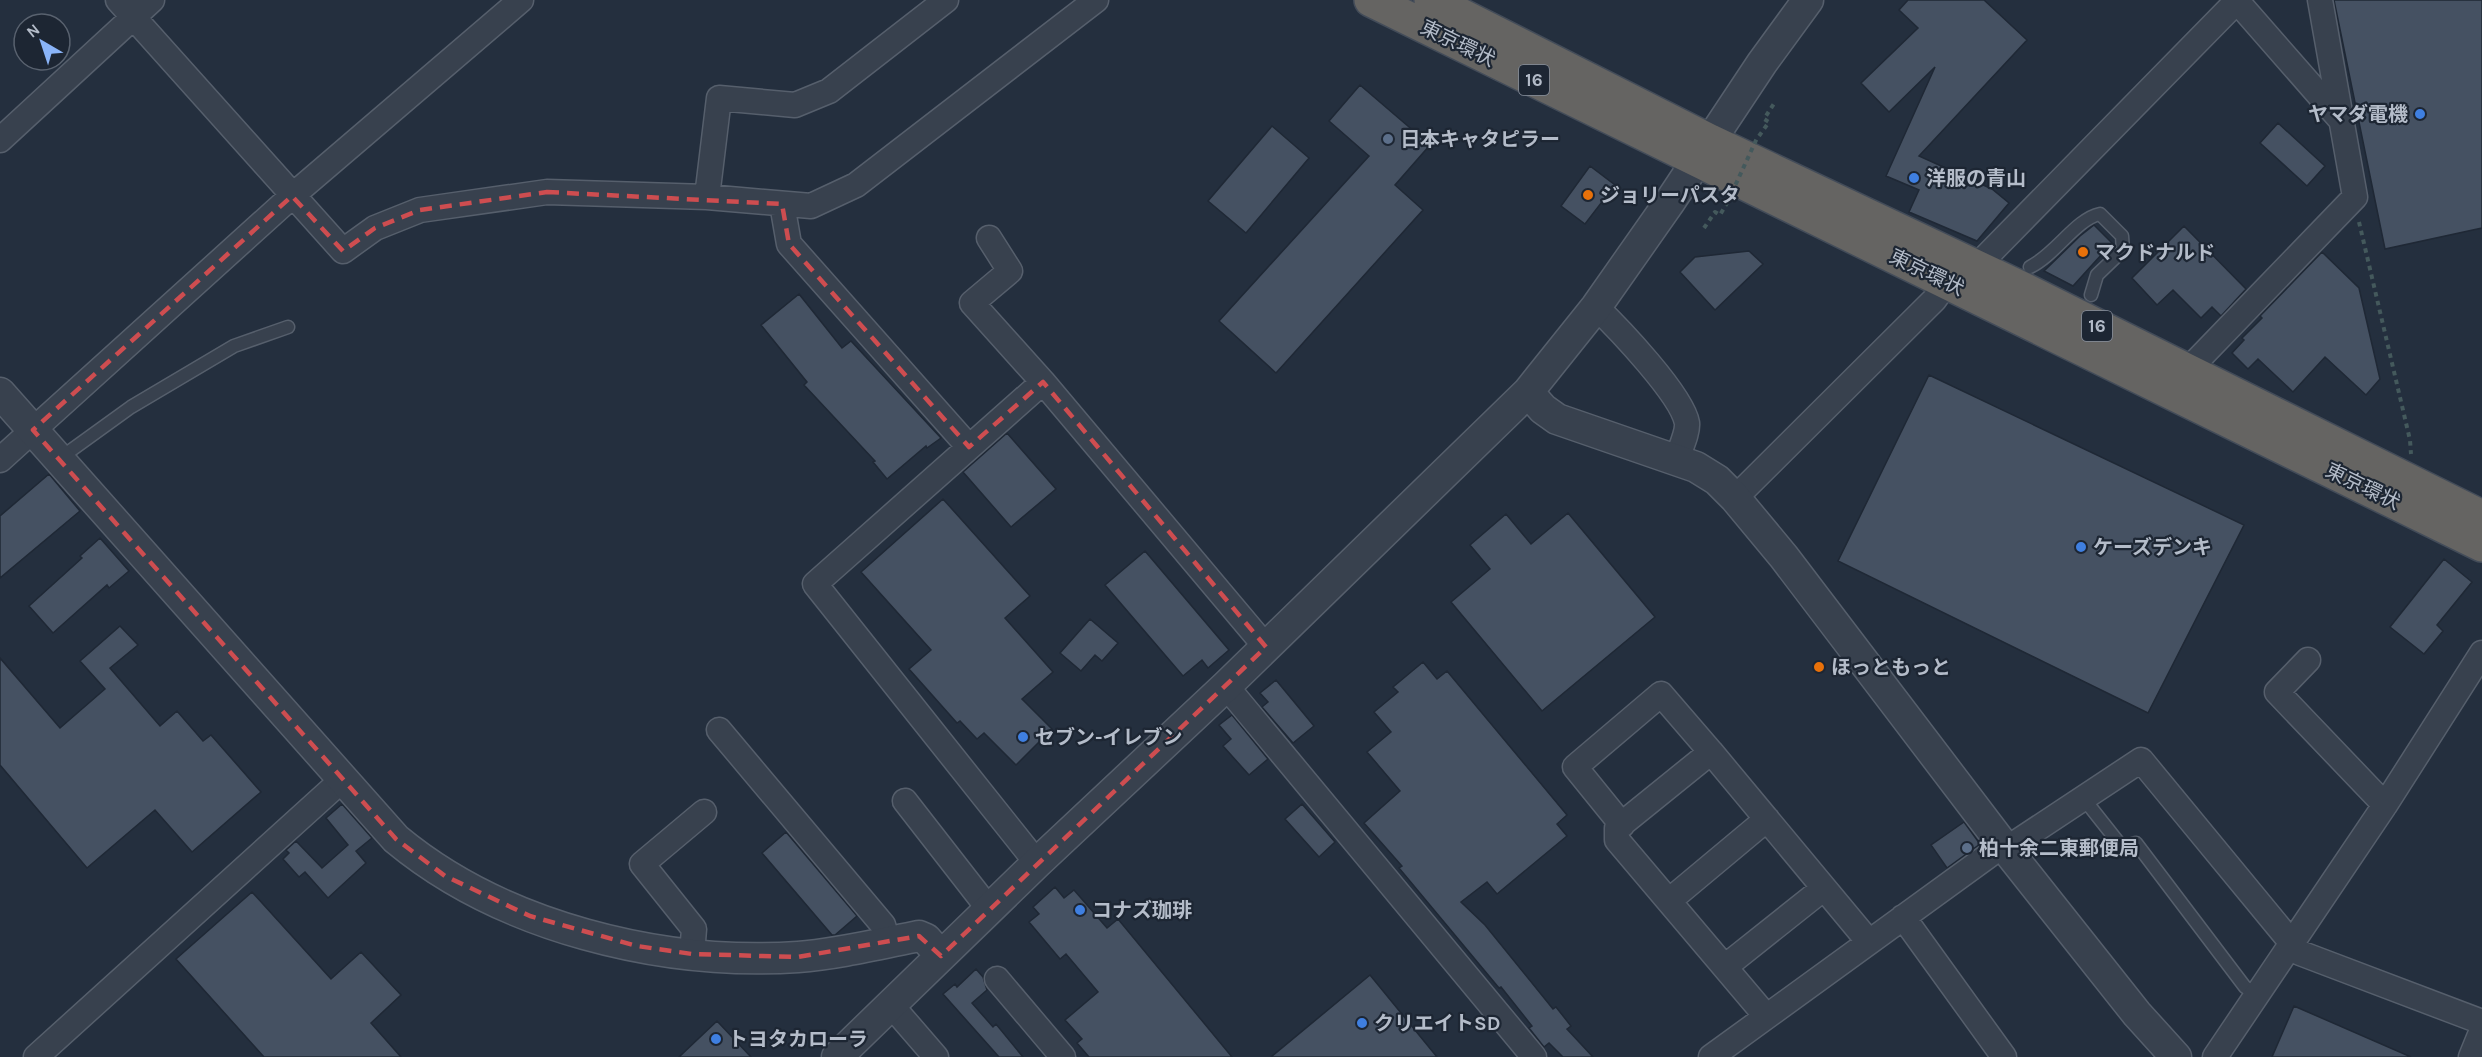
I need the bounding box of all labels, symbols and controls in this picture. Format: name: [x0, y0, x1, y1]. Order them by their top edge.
north arrow: [12, 12, 72, 72]
street label: 東京環状: [1417, 16, 1499, 71]
text: N: [22, 20, 43, 42]
road number: 16: [1519, 65, 1549, 95]
place label: ヤマダ電機: [2308, 103, 2408, 126]
marker: ヤマダ電機: [2413, 107, 2427, 121]
place label: 日本キャタピラー: [1400, 128, 1560, 151]
marker: 日本キャタピラー: [1381, 132, 1395, 146]
place label: 洋服の青山: [1926, 167, 2026, 190]
marker: 洋服の青山: [1907, 171, 1921, 185]
place label: ジョリーパスタ: [1600, 184, 1740, 207]
marker: ジョリーパスタ: [1581, 188, 1595, 202]
place label: マクドナルド: [2095, 241, 2215, 264]
street label: 東京環状: [1886, 245, 1968, 300]
marker: マクドナルド: [2076, 245, 2090, 259]
road number: 16: [2082, 311, 2112, 341]
street label: 東京環状: [2322, 459, 2404, 514]
place label: ケーズデンキ: [2093, 536, 2212, 559]
marker: ケーズデンキ: [2074, 540, 2088, 554]
place label: ほっともっと: [1831, 656, 1951, 679]
marker: ほっともっと: [1812, 660, 1826, 674]
place label: セブン-イレブン: [1035, 726, 1182, 749]
marker: セブン-イレブン: [1016, 730, 1030, 744]
place label: 柏十余二東郵便局: [1979, 837, 2139, 860]
marker: 柏十余二東郵便局: [1960, 841, 1974, 855]
place label: コナズ珈琲: [1092, 899, 1192, 922]
marker: コナズ珈琲: [1073, 903, 1087, 917]
place label: クリエイトSD: [1374, 1012, 1500, 1035]
marker: クリエイトSD: [1355, 1016, 1369, 1030]
place label: トヨタカローラ: [728, 1028, 868, 1051]
marker: トヨタカローラ: [709, 1032, 723, 1046]

